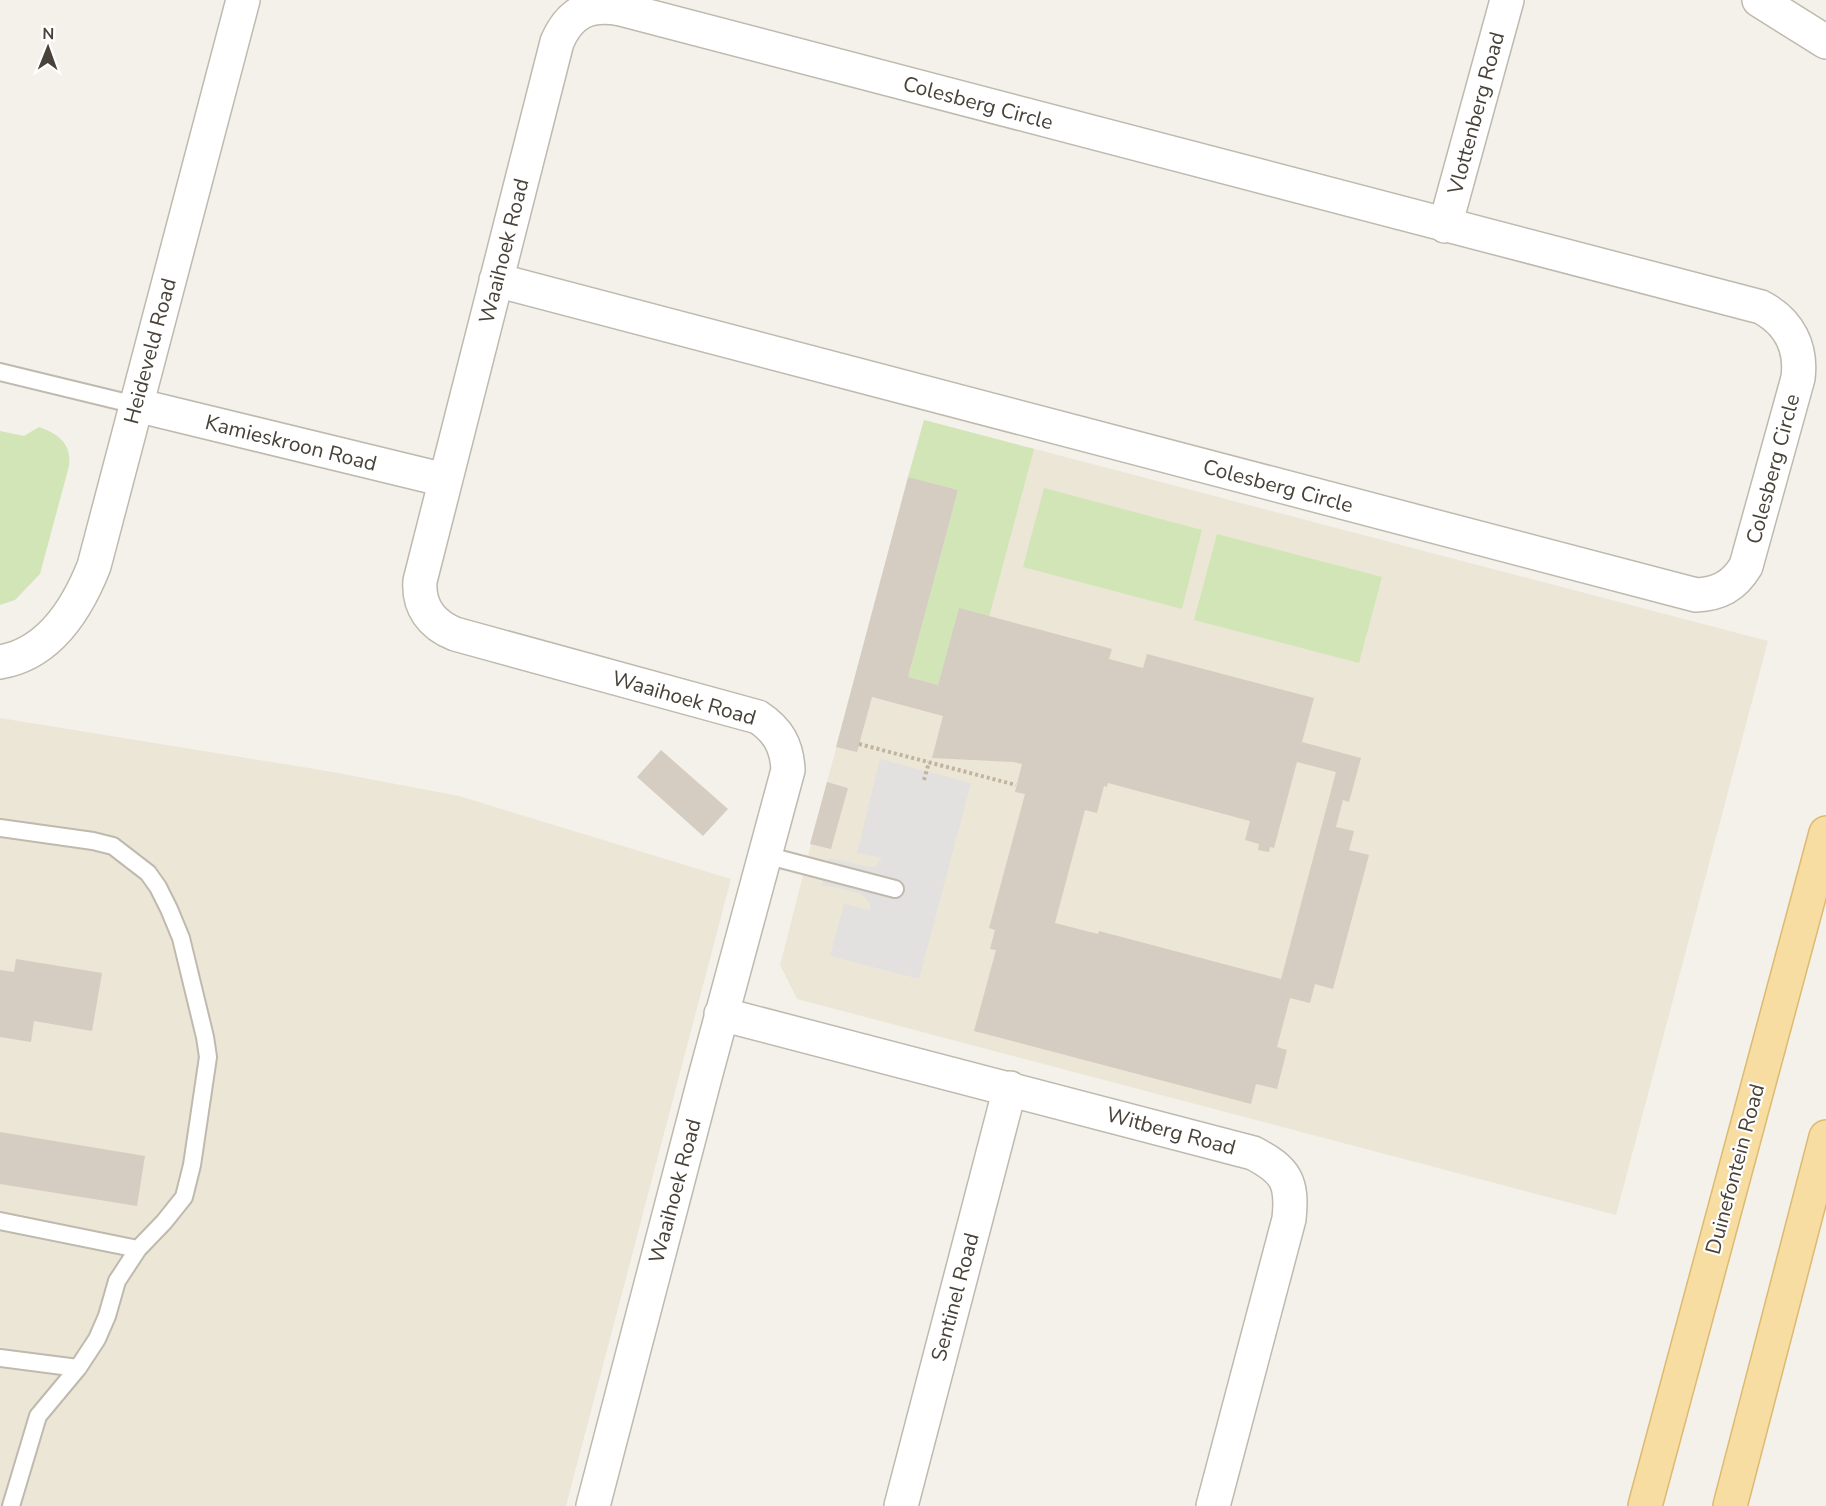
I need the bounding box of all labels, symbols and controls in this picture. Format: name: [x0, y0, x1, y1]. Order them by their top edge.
north arrow: [18, 18, 78, 78]
text: N: [42, 23, 54, 45]
street label: Vlottenberg Road: [1441, 29, 1511, 198]
street label: Colesberg Circle: [900, 70, 1056, 136]
street label: Waaihoek Road: [472, 176, 536, 326]
street label: Heideveld Road: [117, 275, 183, 427]
street label: Colesberg Circle: [1740, 391, 1806, 547]
street label: Kamieskroon Road: [202, 408, 380, 478]
street label: Colesberg Circle: [1200, 453, 1356, 519]
street label: Waaihoek Road: [609, 664, 759, 732]
street label: Duinefontein Road: [1699, 1081, 1771, 1257]
street label: Witberg Road: [1103, 1100, 1239, 1162]
street label: Waaihoek Road: [642, 1116, 708, 1266]
street label: Sentinel Road: [924, 1230, 986, 1364]

